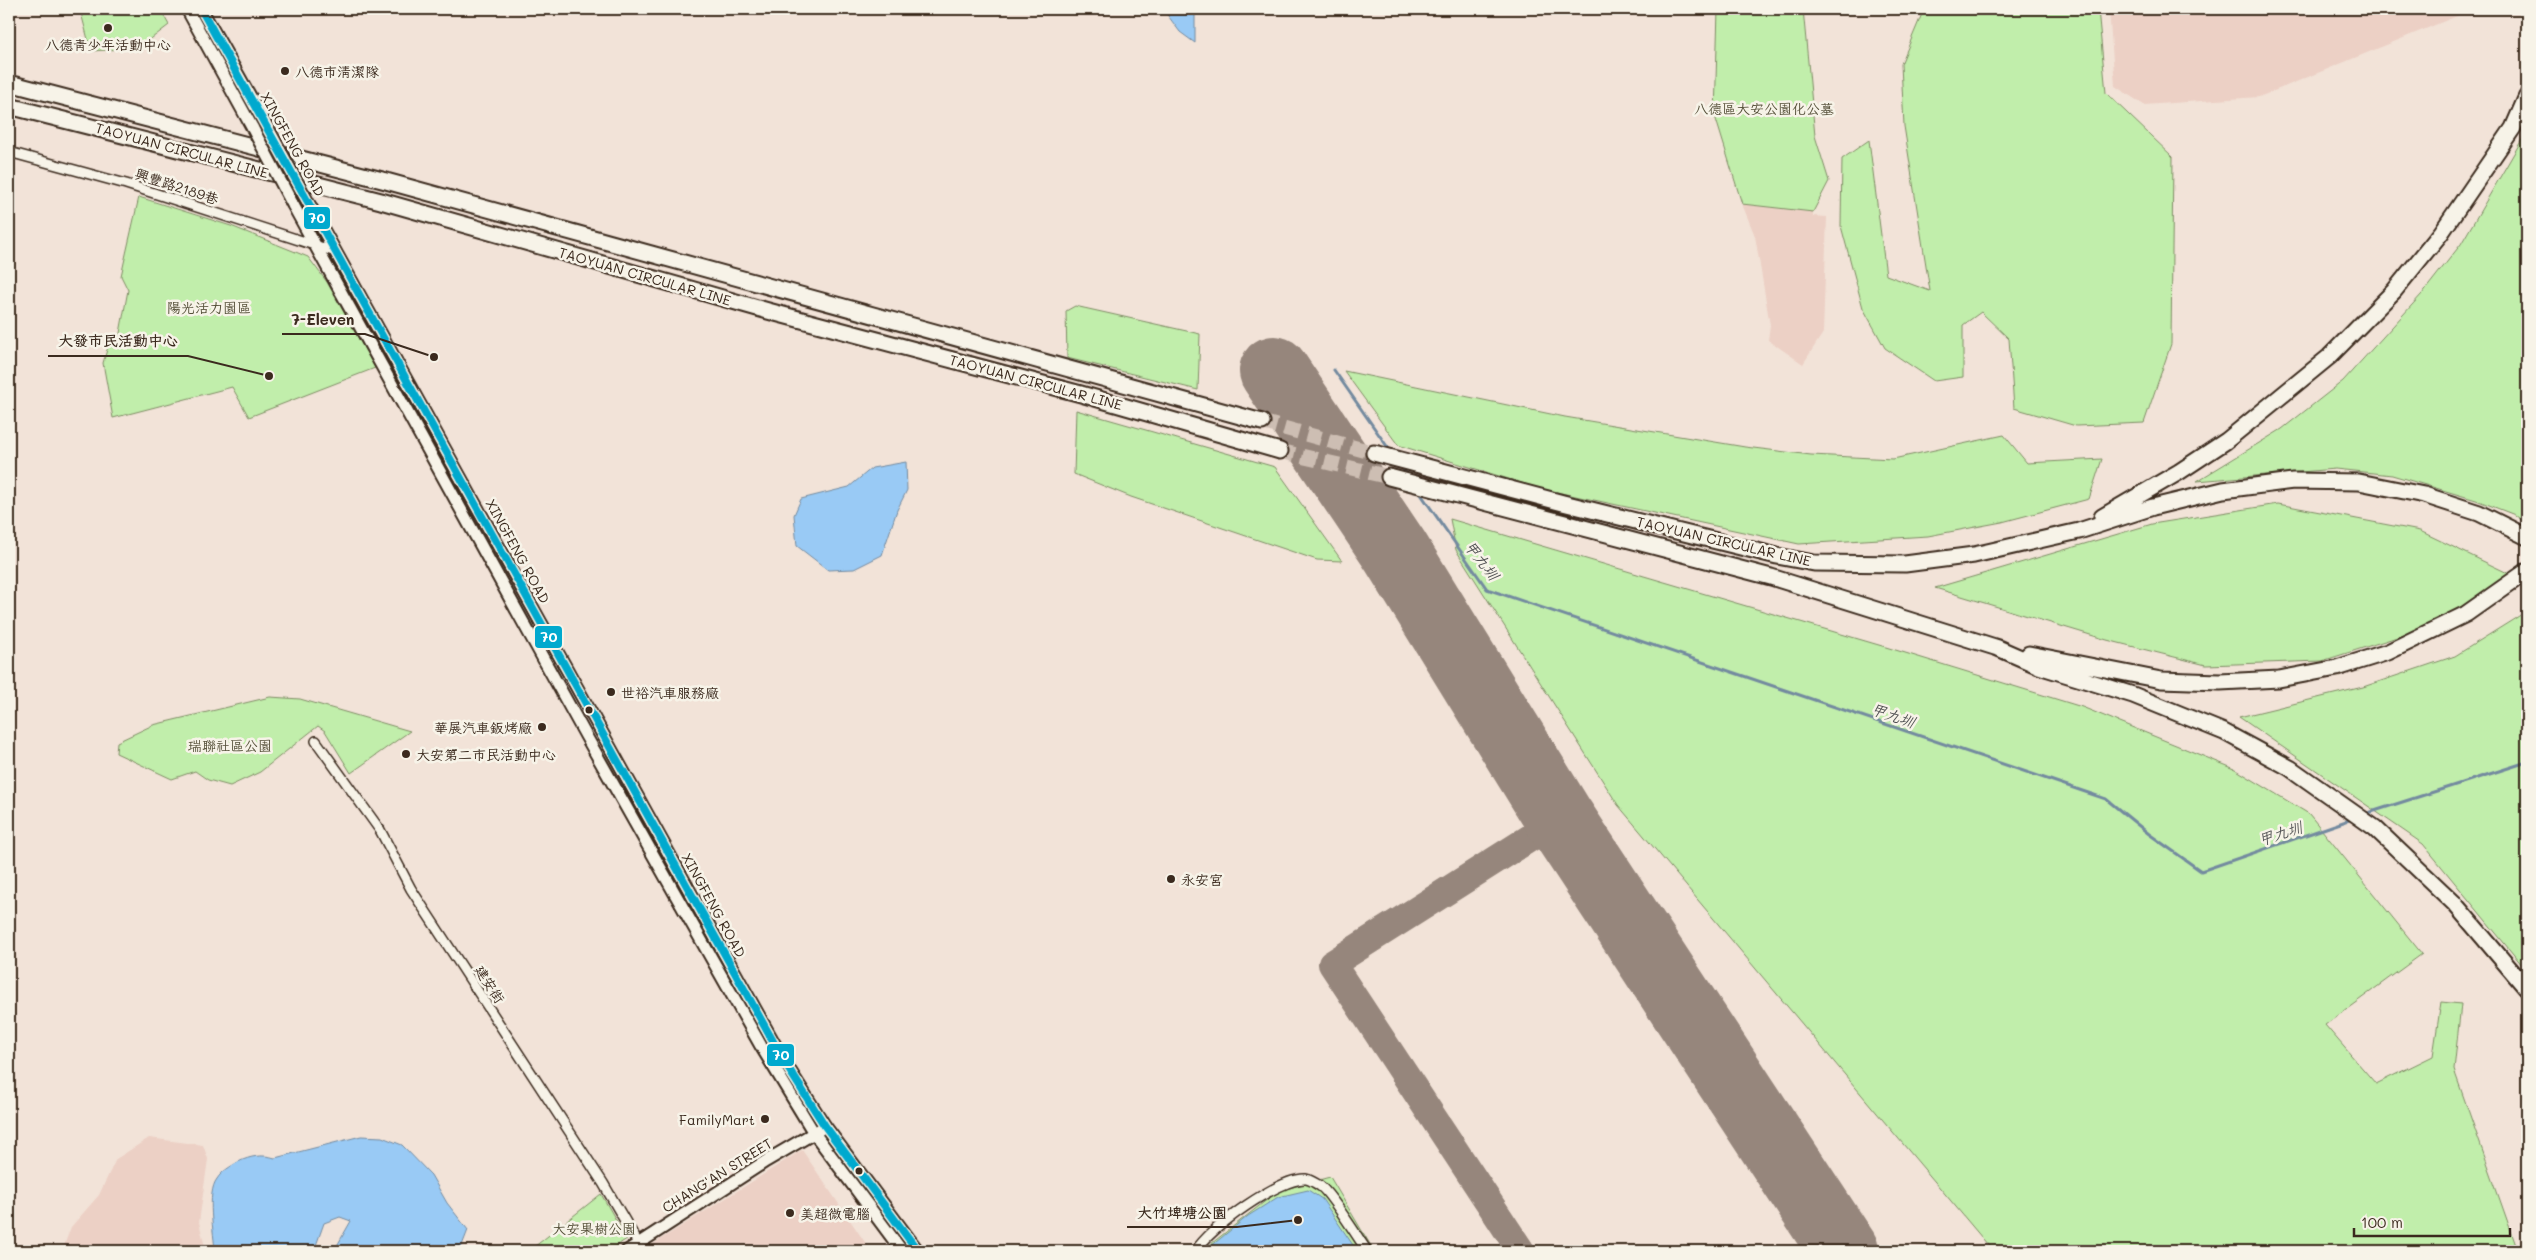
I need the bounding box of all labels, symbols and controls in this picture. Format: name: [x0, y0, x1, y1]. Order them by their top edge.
marker: 八德青少年活動中心: [102, 22, 114, 34]
place label: 八德青少年活動中心: [45, 35, 171, 54]
place label: 八德市清潔隊: [295, 62, 379, 81]
marker: 八德市清潔隊: [279, 65, 291, 77]
street label: XINGFENG ROAD: [256, 88, 330, 200]
park label: 八德區大安公園化公墓: [1694, 99, 1834, 118]
street label: TAOYUAN CIRCULAR LINE: [93, 118, 271, 182]
street label: 興豐路2189巷: [133, 164, 222, 209]
line badge: 70: [303, 206, 331, 230]
text: 70: [309, 208, 325, 227]
street label: TAOYUAN CIRCULAR LINE: [557, 242, 733, 310]
park label: 陽光活力園區: [167, 298, 251, 317]
callout: 7-Eleven: [282, 304, 365, 334]
text: 7-Eleven: [292, 309, 354, 329]
callout: 大發市民活動中心: [48, 326, 188, 356]
text: 大發市民活動中心: [58, 330, 178, 350]
street label: TAOYUAN CIRCULAR LINE: [947, 350, 1125, 414]
street label: XINGFENG ROAD: [481, 495, 555, 607]
street label: TAOYUAN CIRCULAR LINE: [1635, 512, 1813, 570]
water label: 甲九圳: [1460, 536, 1505, 585]
line badge: 70: [534, 625, 563, 649]
text: 70: [541, 627, 557, 646]
place label: 世裕汽車服務廠: [621, 683, 719, 702]
marker: 世裕汽車服務廠: [605, 686, 617, 698]
water label: 甲九圳: [1868, 698, 1919, 732]
unlabelled marker: [584, 705, 594, 715]
place label: 華展汽車鈑烤廠: [434, 718, 532, 737]
marker: 華展汽車鈑烤廠: [536, 721, 548, 733]
park label: 瑞聯社區公園: [187, 736, 272, 755]
place label: 大安第二市民活動中心: [416, 745, 556, 764]
marker: 大安第二市民活動中心: [400, 748, 412, 760]
water label: 甲九圳: [2256, 816, 2306, 849]
street label: XINGFENG ROAD: [677, 849, 751, 961]
place label: 永安宮: [1181, 870, 1223, 889]
marker: 永安宮: [1165, 873, 1177, 885]
street label: 建安街: [471, 961, 509, 1007]
line badge: 70: [766, 1043, 795, 1067]
text: 70: [773, 1045, 789, 1064]
place label: FamilyMart: [679, 1110, 755, 1129]
marker: FamilyMart: [759, 1113, 771, 1125]
street label: CHANG'AN STREET: [658, 1133, 776, 1217]
unlabelled marker: [854, 1166, 864, 1176]
callout: 大竹埤塘公園: [1127, 1197, 1237, 1227]
text: 大竹埤塘公園: [1137, 1202, 1227, 1222]
place label: 美超微電腦: [800, 1204, 870, 1223]
scale bar: [2354, 1205, 2510, 1237]
marker: 美超微電腦: [784, 1207, 796, 1219]
text: 100 m: [2361, 1212, 2403, 1232]
park label: 大安果樹公園: [552, 1219, 636, 1238]

